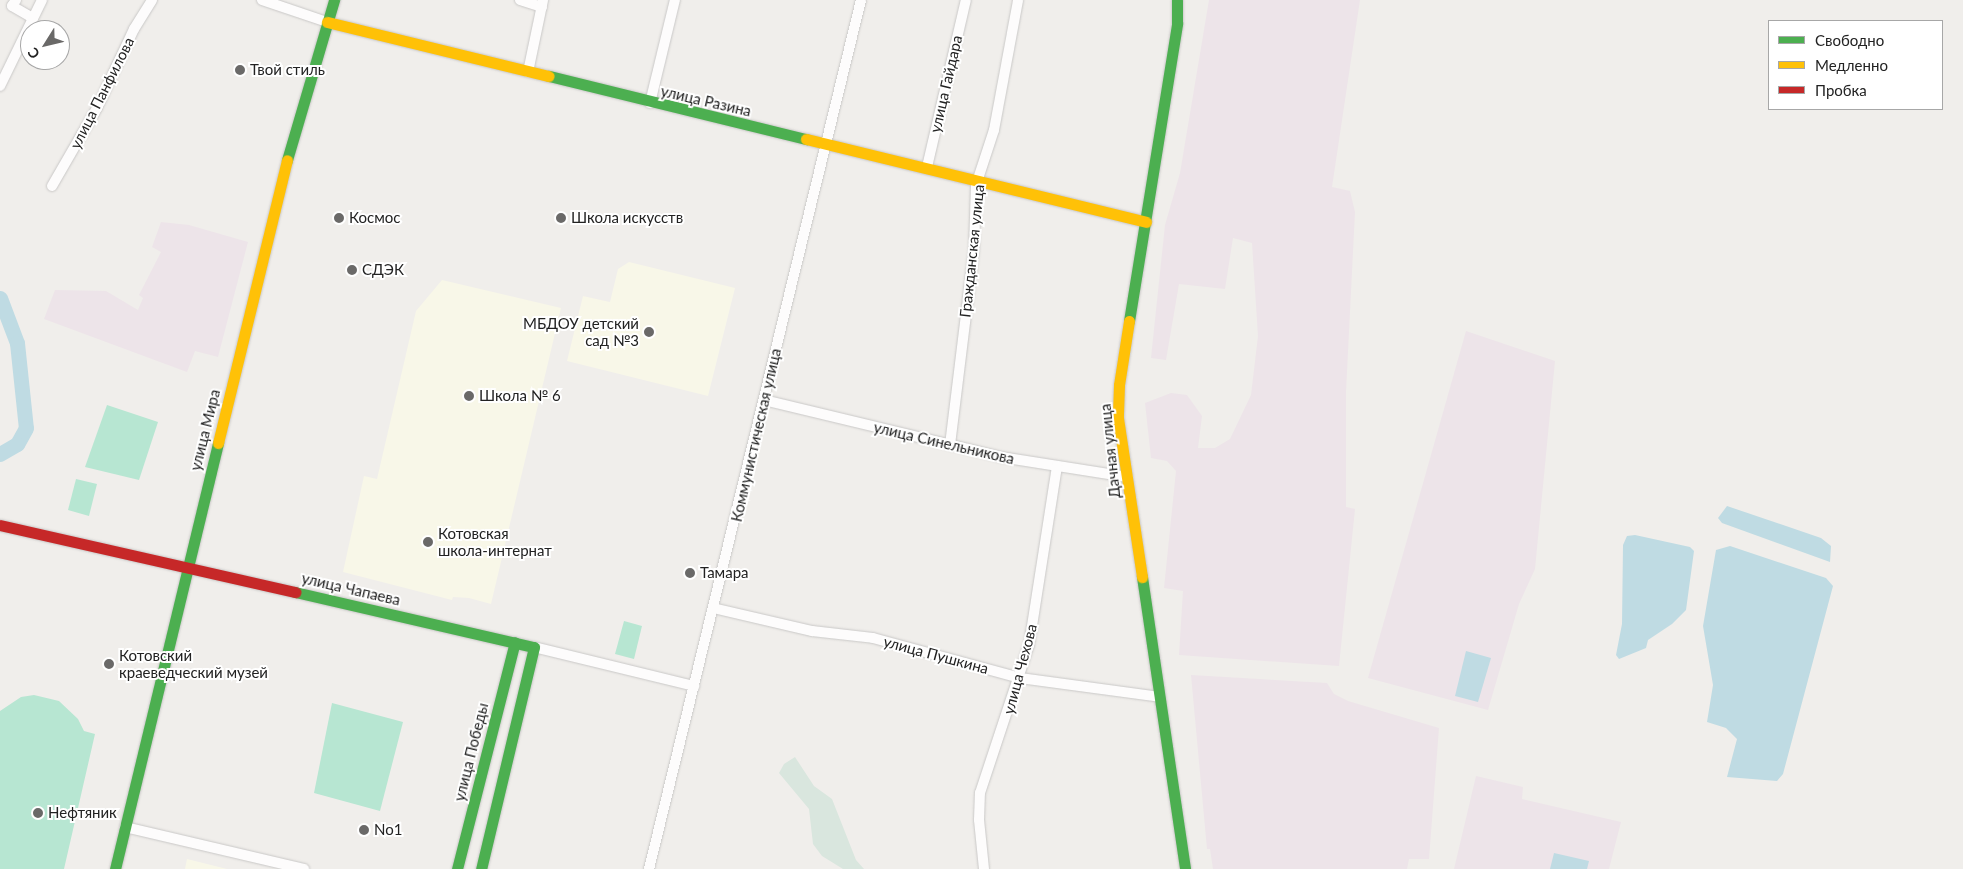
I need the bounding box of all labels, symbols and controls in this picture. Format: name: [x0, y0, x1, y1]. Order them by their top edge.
north arrow: [20, 20, 70, 70]
legend: [1768, 20, 1943, 110]
text: Свободно: [1815, 31, 1884, 49]
street label: улица Панфилова: [66, 34, 138, 152]
street label: улица Гайдара: [926, 34, 966, 134]
text: С: [24, 45, 43, 62]
text: Медленно: [1815, 56, 1888, 74]
place label: Твой стиль: [250, 61, 325, 79]
marker: Твой стиль: [234, 64, 246, 76]
text: Пробка: [1815, 81, 1867, 99]
street label: улица Разина: [659, 82, 753, 120]
street label: Гражданская улица: [956, 184, 988, 318]
place label: Космос: [349, 209, 400, 227]
place label: Школа искусств: [571, 209, 683, 227]
marker: Космос: [333, 212, 345, 224]
marker: Школа искусств: [555, 212, 567, 224]
place label: СДЭК: [362, 261, 404, 279]
marker: СДЭК: [346, 264, 358, 276]
place label: МБДОУ детский сад №3: [523, 314, 639, 349]
marker: МБДОУ детский сад №3: [643, 326, 655, 338]
street label: Коммунистическая улица: [727, 346, 785, 524]
street label: улица Мира: [186, 387, 224, 473]
place label: Школа № 6: [479, 387, 561, 405]
marker: Школа № 6: [463, 390, 475, 402]
street label: Дачная улица: [1096, 403, 1124, 499]
street label: улица Синельникова: [872, 418, 1016, 468]
place label: Котовская школа-интернат: [438, 524, 552, 559]
marker: Котовская школа-интернат: [422, 536, 434, 548]
place label: Тамара: [700, 564, 749, 582]
marker: Тамара: [684, 567, 696, 579]
street label: улица Чапаева: [300, 569, 402, 609]
street label: улица Чехова: [999, 622, 1041, 716]
street label: улица Пушкина: [881, 632, 991, 678]
place label: Котовский краеведческий музей: [119, 646, 268, 681]
marker: Котовский краеведческий музей: [103, 658, 115, 670]
street label: улица Победы: [450, 701, 492, 803]
place label: Нефтяник: [48, 804, 117, 822]
marker: Нефтяник: [32, 807, 44, 819]
place label: No1: [374, 821, 402, 839]
marker: No1: [358, 824, 370, 836]

